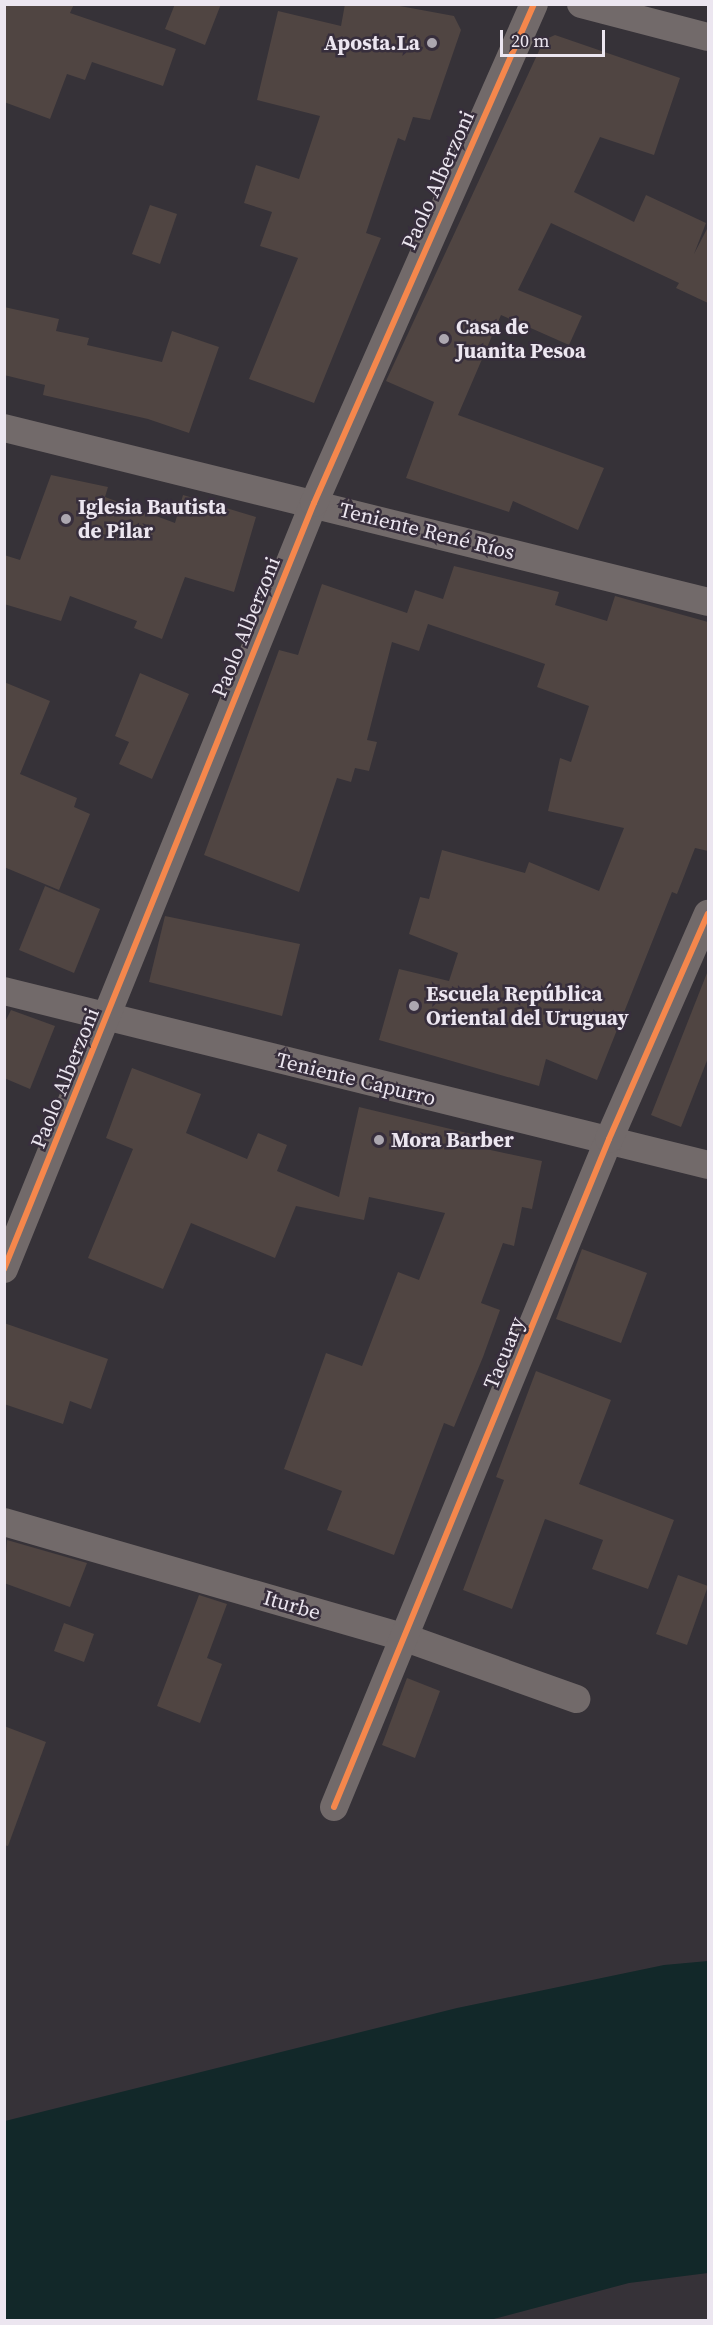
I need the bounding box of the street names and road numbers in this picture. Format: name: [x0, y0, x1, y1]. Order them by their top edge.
street label: Paolo Alberzoni: [396, 107, 480, 253]
street label: Teniente René Ríos: [337, 497, 517, 565]
street label: Paolo Alberzoni: [206, 553, 286, 701]
street label: Paolo Alberzoni: [25, 1004, 105, 1152]
street label: Teniente Capurro: [274, 1047, 438, 1111]
street label: Tacuary: [478, 1313, 530, 1393]
street label: Iturbe: [261, 1585, 323, 1625]

